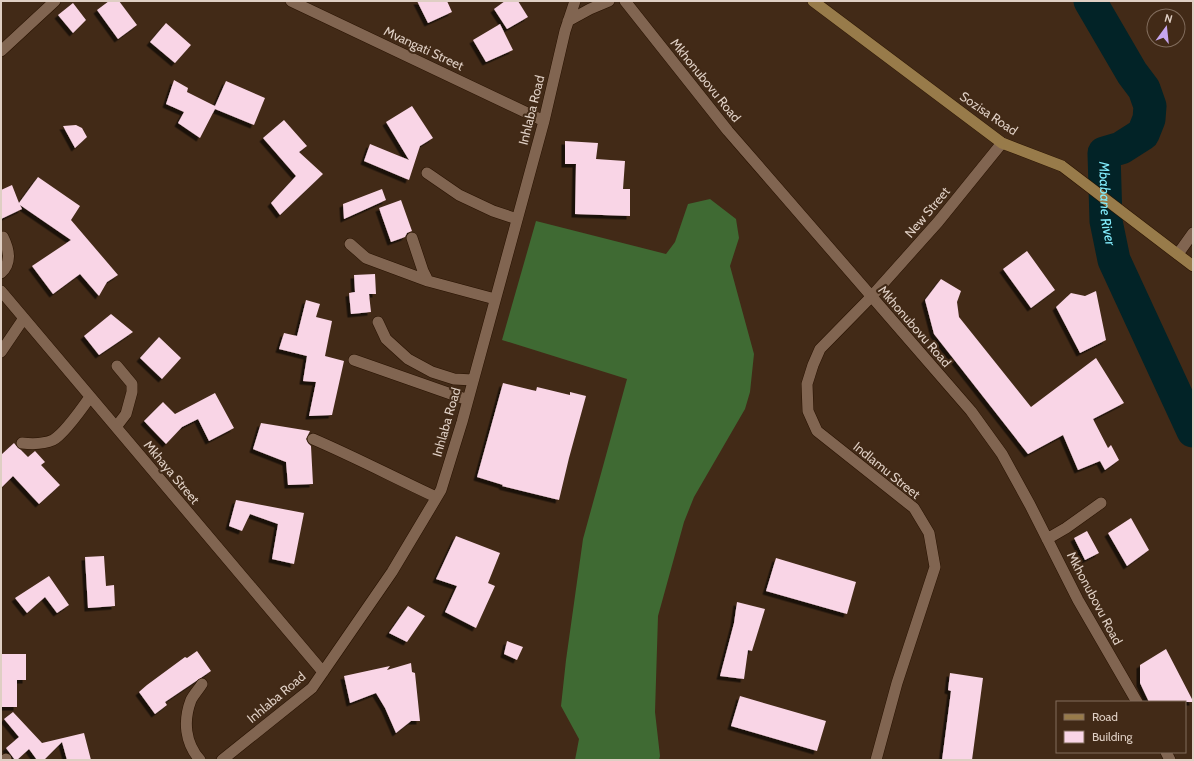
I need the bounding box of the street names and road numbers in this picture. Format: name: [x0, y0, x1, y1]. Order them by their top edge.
street label: Mvangati Street: [382, 23, 467, 74]
street label: Mkhonubovu Road: [667, 35, 745, 125]
street label: Inhlaba Road: [515, 73, 547, 147]
street label: Sozisa Road: [957, 88, 1021, 138]
street label: New Street: [901, 183, 953, 241]
street label: Mkhonubovu Road: [875, 282, 955, 370]
street label: Inhlaba Road: [428, 385, 464, 459]
street label: Mkhaya Street: [141, 437, 204, 508]
street label: Indlamu Street: [850, 438, 924, 502]
street label: Mkhonubovu Road: [1064, 549, 1126, 647]
street label: Inhlaba Road: [244, 668, 308, 726]

